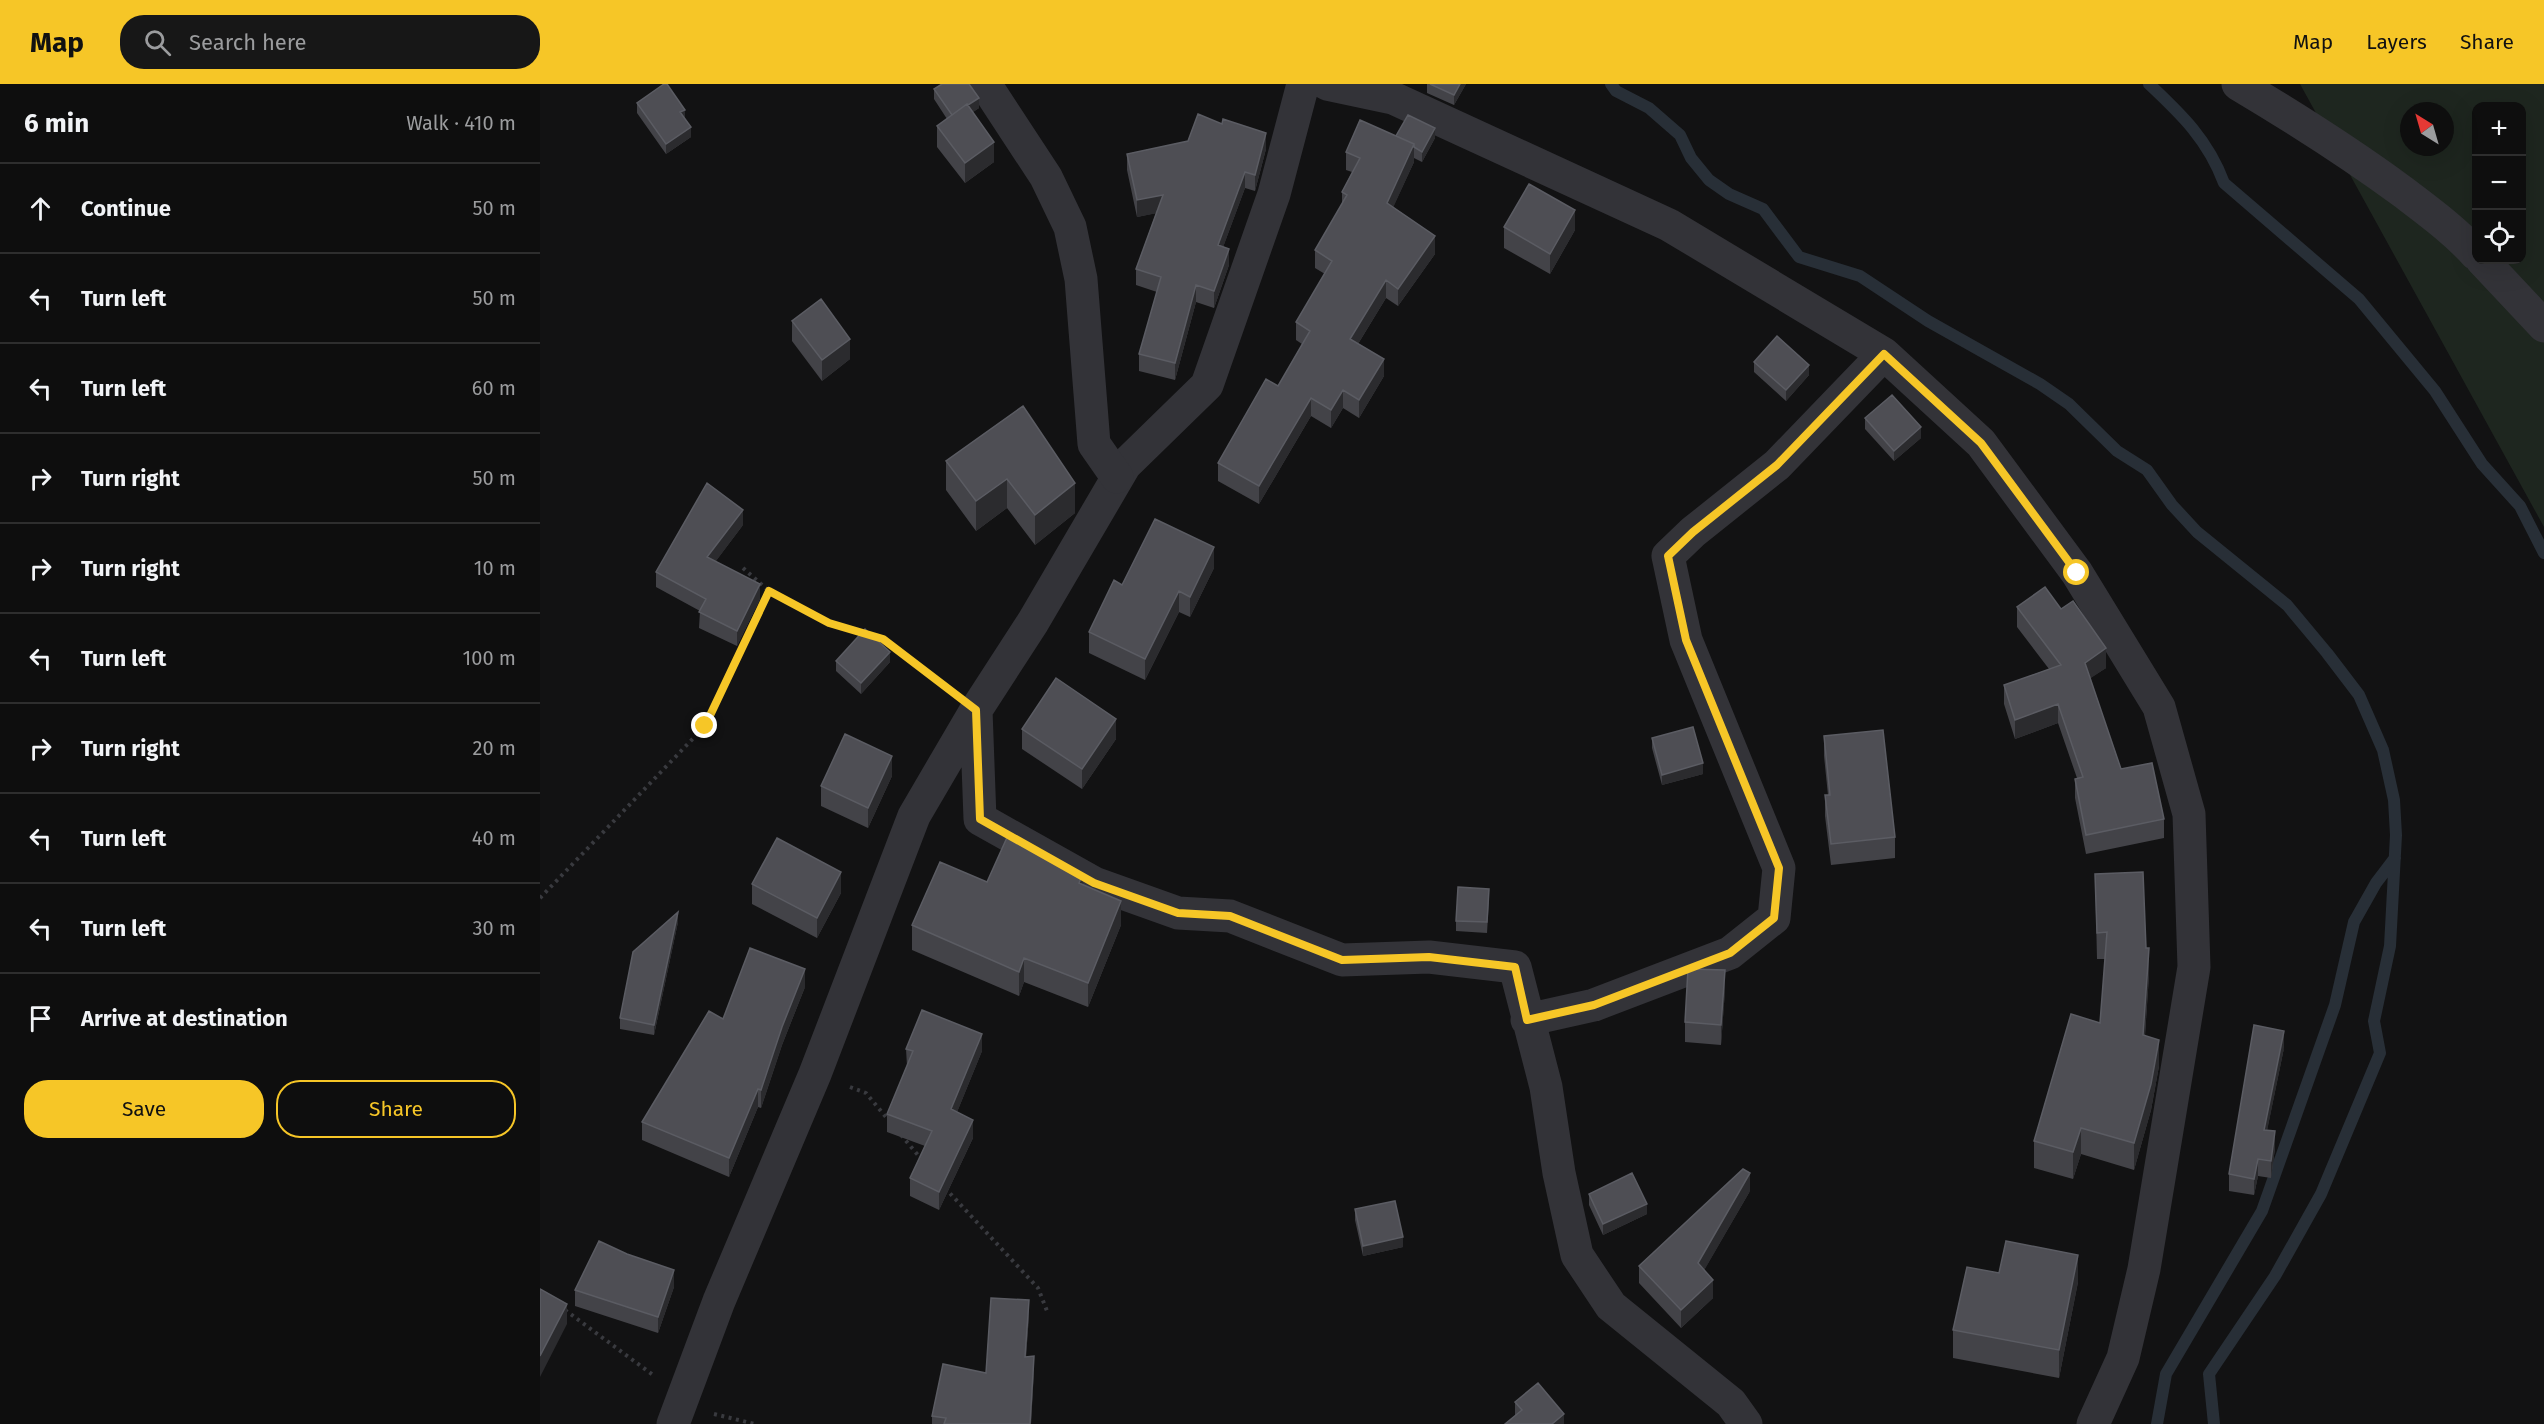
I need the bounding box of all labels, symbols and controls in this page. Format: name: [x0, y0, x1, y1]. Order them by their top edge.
search box: [120, 15, 540, 69]
text: Map: [30, 26, 84, 59]
icon: search: [141, 26, 174, 59]
text: Search here: [189, 29, 307, 56]
text: Map: [2293, 29, 2333, 55]
text: Layers: [2366, 29, 2427, 55]
text: Share: [2460, 29, 2514, 55]
north arrow: [2400, 102, 2454, 156]
map controls: [2472, 102, 2526, 264]
button: +: [2472, 102, 2526, 156]
text: 6 min: [24, 108, 89, 139]
text: Walk · 410 m: [406, 111, 516, 135]
button: −: [2472, 156, 2526, 210]
icon: ahead: [24, 192, 57, 225]
text: Continue: [81, 195, 171, 222]
text: 50 m: [472, 196, 516, 220]
button: locate: [2472, 210, 2526, 264]
icon: left: [24, 282, 57, 315]
text: Turn left: [81, 285, 166, 312]
text: 50 m: [472, 286, 516, 310]
icon: left: [24, 372, 57, 405]
text: Turn left: [81, 375, 166, 402]
text: 60 m: [472, 376, 516, 400]
icon: right: [24, 462, 57, 495]
text: Turn right: [81, 465, 180, 492]
text: 50 m: [472, 466, 516, 490]
icon: right: [24, 552, 57, 585]
text: Turn right: [81, 555, 180, 582]
text: 10 m: [474, 556, 516, 580]
route start: [2063, 559, 2089, 585]
icon: left: [24, 642, 57, 675]
text: Turn left: [81, 645, 166, 672]
text: 100 m: [463, 646, 516, 670]
route end: [691, 712, 717, 738]
icon: right: [24, 732, 57, 765]
text: Turn right: [81, 735, 180, 762]
text: 20 m: [473, 736, 516, 760]
icon: left: [24, 822, 57, 855]
text: Turn left: [81, 825, 166, 852]
text: 40 m: [472, 826, 516, 850]
icon: left: [24, 912, 57, 945]
text: Turn left: [81, 915, 166, 942]
text: 30 m: [472, 916, 516, 940]
icon: arrive: [24, 1002, 57, 1035]
text: Arrive at destination: [81, 1005, 288, 1032]
button: Save: [24, 1080, 264, 1138]
button: Share: [276, 1080, 516, 1138]

